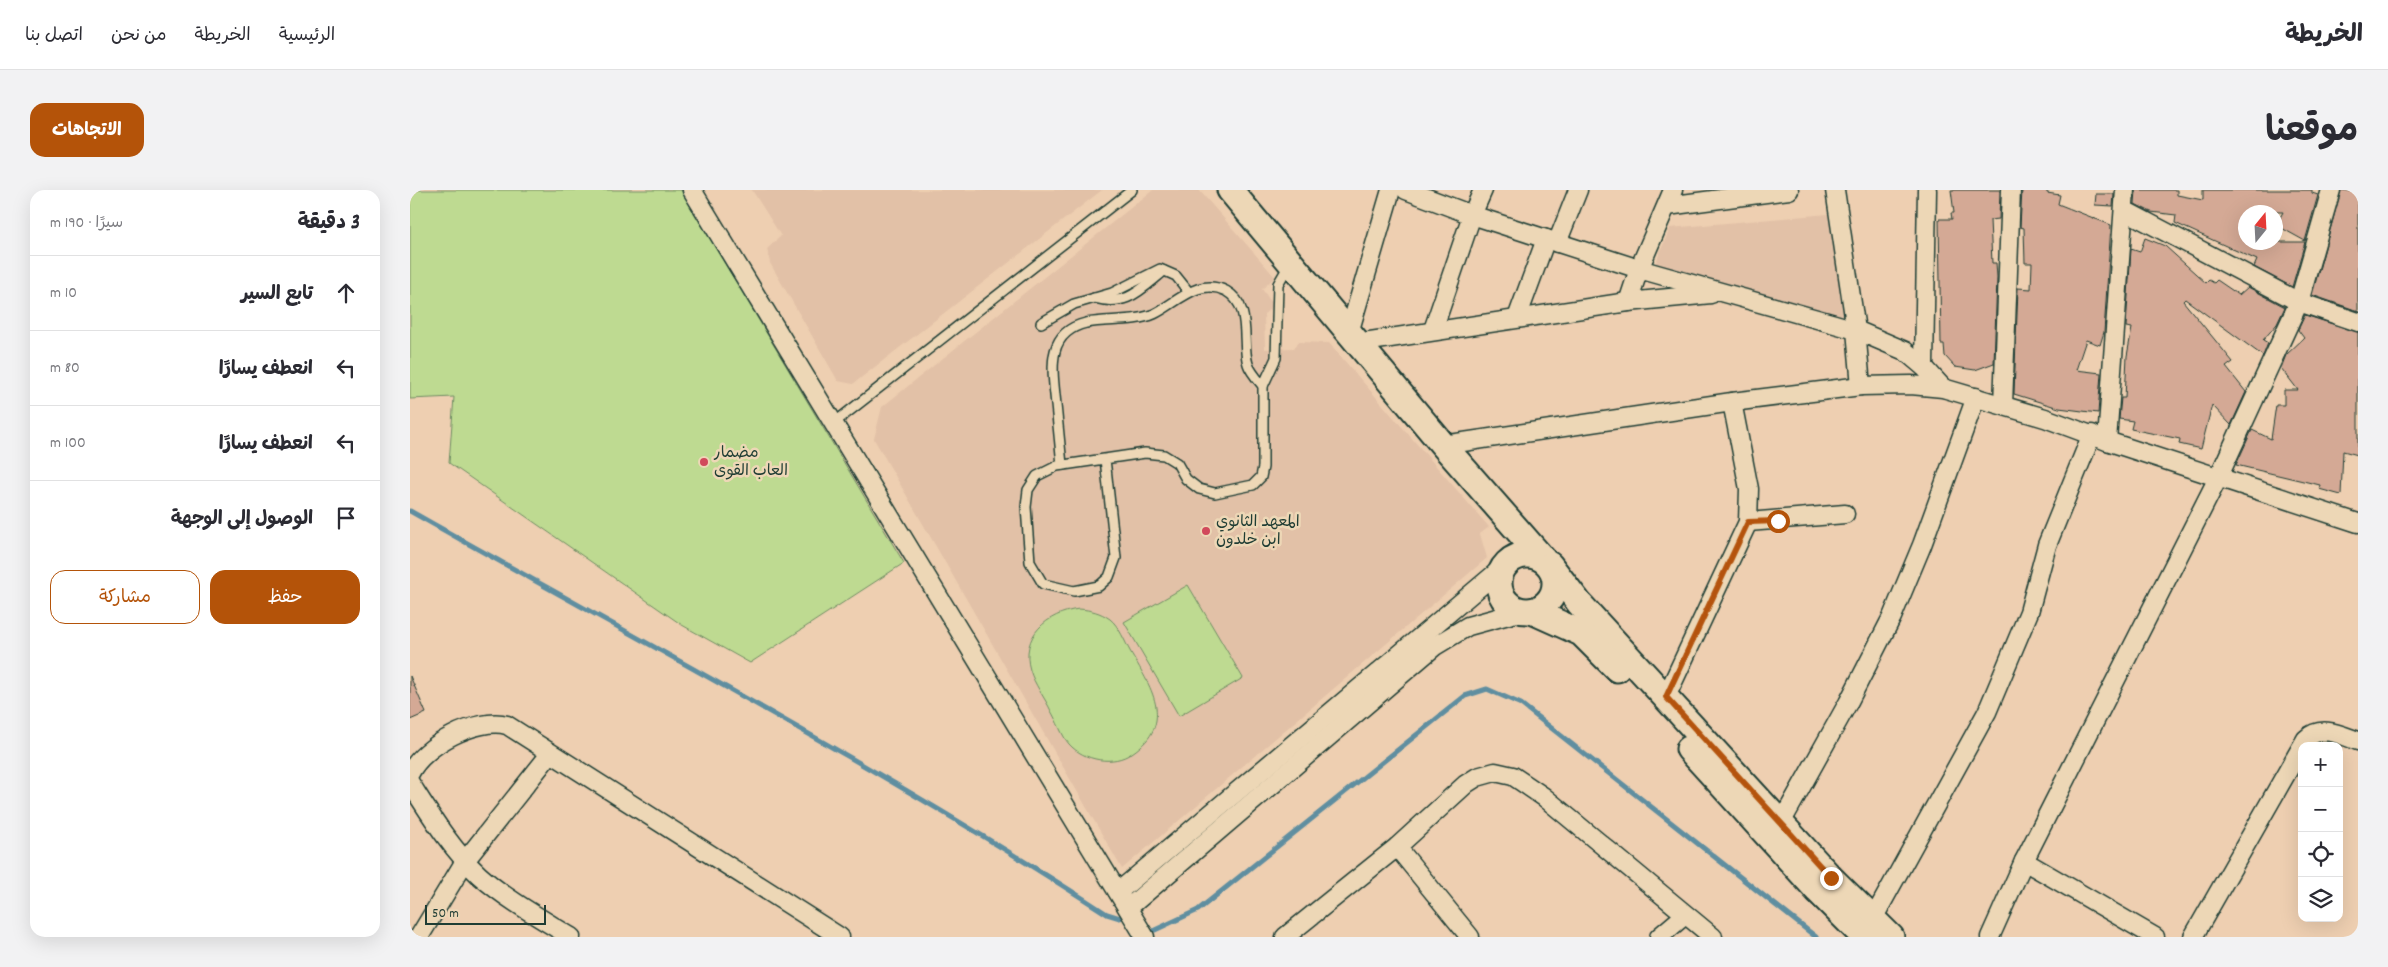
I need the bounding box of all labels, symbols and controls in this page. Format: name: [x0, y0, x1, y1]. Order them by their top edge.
text: الخريطة: [2285, 19, 2363, 53]
text: اتصل بنا: [25, 24, 83, 49]
text: من نحن: [111, 24, 167, 49]
text: الخريطة: [195, 24, 251, 49]
text: الرئيسية: [279, 24, 335, 49]
button: الاتجاهات: [30, 103, 144, 157]
text: موقعنا: [2265, 108, 2358, 158]
north arrow: [2238, 205, 2283, 250]
text: 3 دقيقة: [297, 209, 360, 239]
text: سيرًا · 190 m: [50, 212, 123, 235]
icon: ahead: [332, 279, 360, 307]
text: 10 m: [50, 282, 77, 305]
text: تابع السير: [241, 282, 313, 309]
icon: left: [332, 354, 360, 382]
text: 80 m: [50, 357, 80, 380]
text: انعطف يسارًا: [219, 357, 313, 384]
icon: left: [332, 429, 360, 457]
text: 100 m: [50, 432, 86, 455]
text: انعطف يسارًا: [219, 432, 313, 459]
place label: مضمار العاب القوى: [713, 442, 788, 483]
marker: مضمار العاب القوى: [698, 456, 710, 468]
icon: arrive: [332, 504, 360, 532]
text: الوصول إلى الوجهة: [171, 507, 313, 534]
route start: [1767, 510, 1790, 533]
place label: المعهد الثانوي ابن خلدون: [1216, 511, 1300, 552]
marker: المعهد الثانوي ابن خلدون: [1200, 525, 1212, 537]
button: مشاركة: [50, 570, 200, 624]
button: حفظ: [210, 570, 360, 624]
map controls: [2298, 742, 2343, 922]
button: +: [2298, 742, 2343, 787]
button: −: [2298, 787, 2343, 832]
button: locate: [2298, 832, 2343, 877]
route end: [1820, 867, 1843, 890]
button: layers: [2298, 877, 2343, 922]
scale bar: [425, 902, 546, 925]
text: 50 m: [432, 904, 459, 924]

